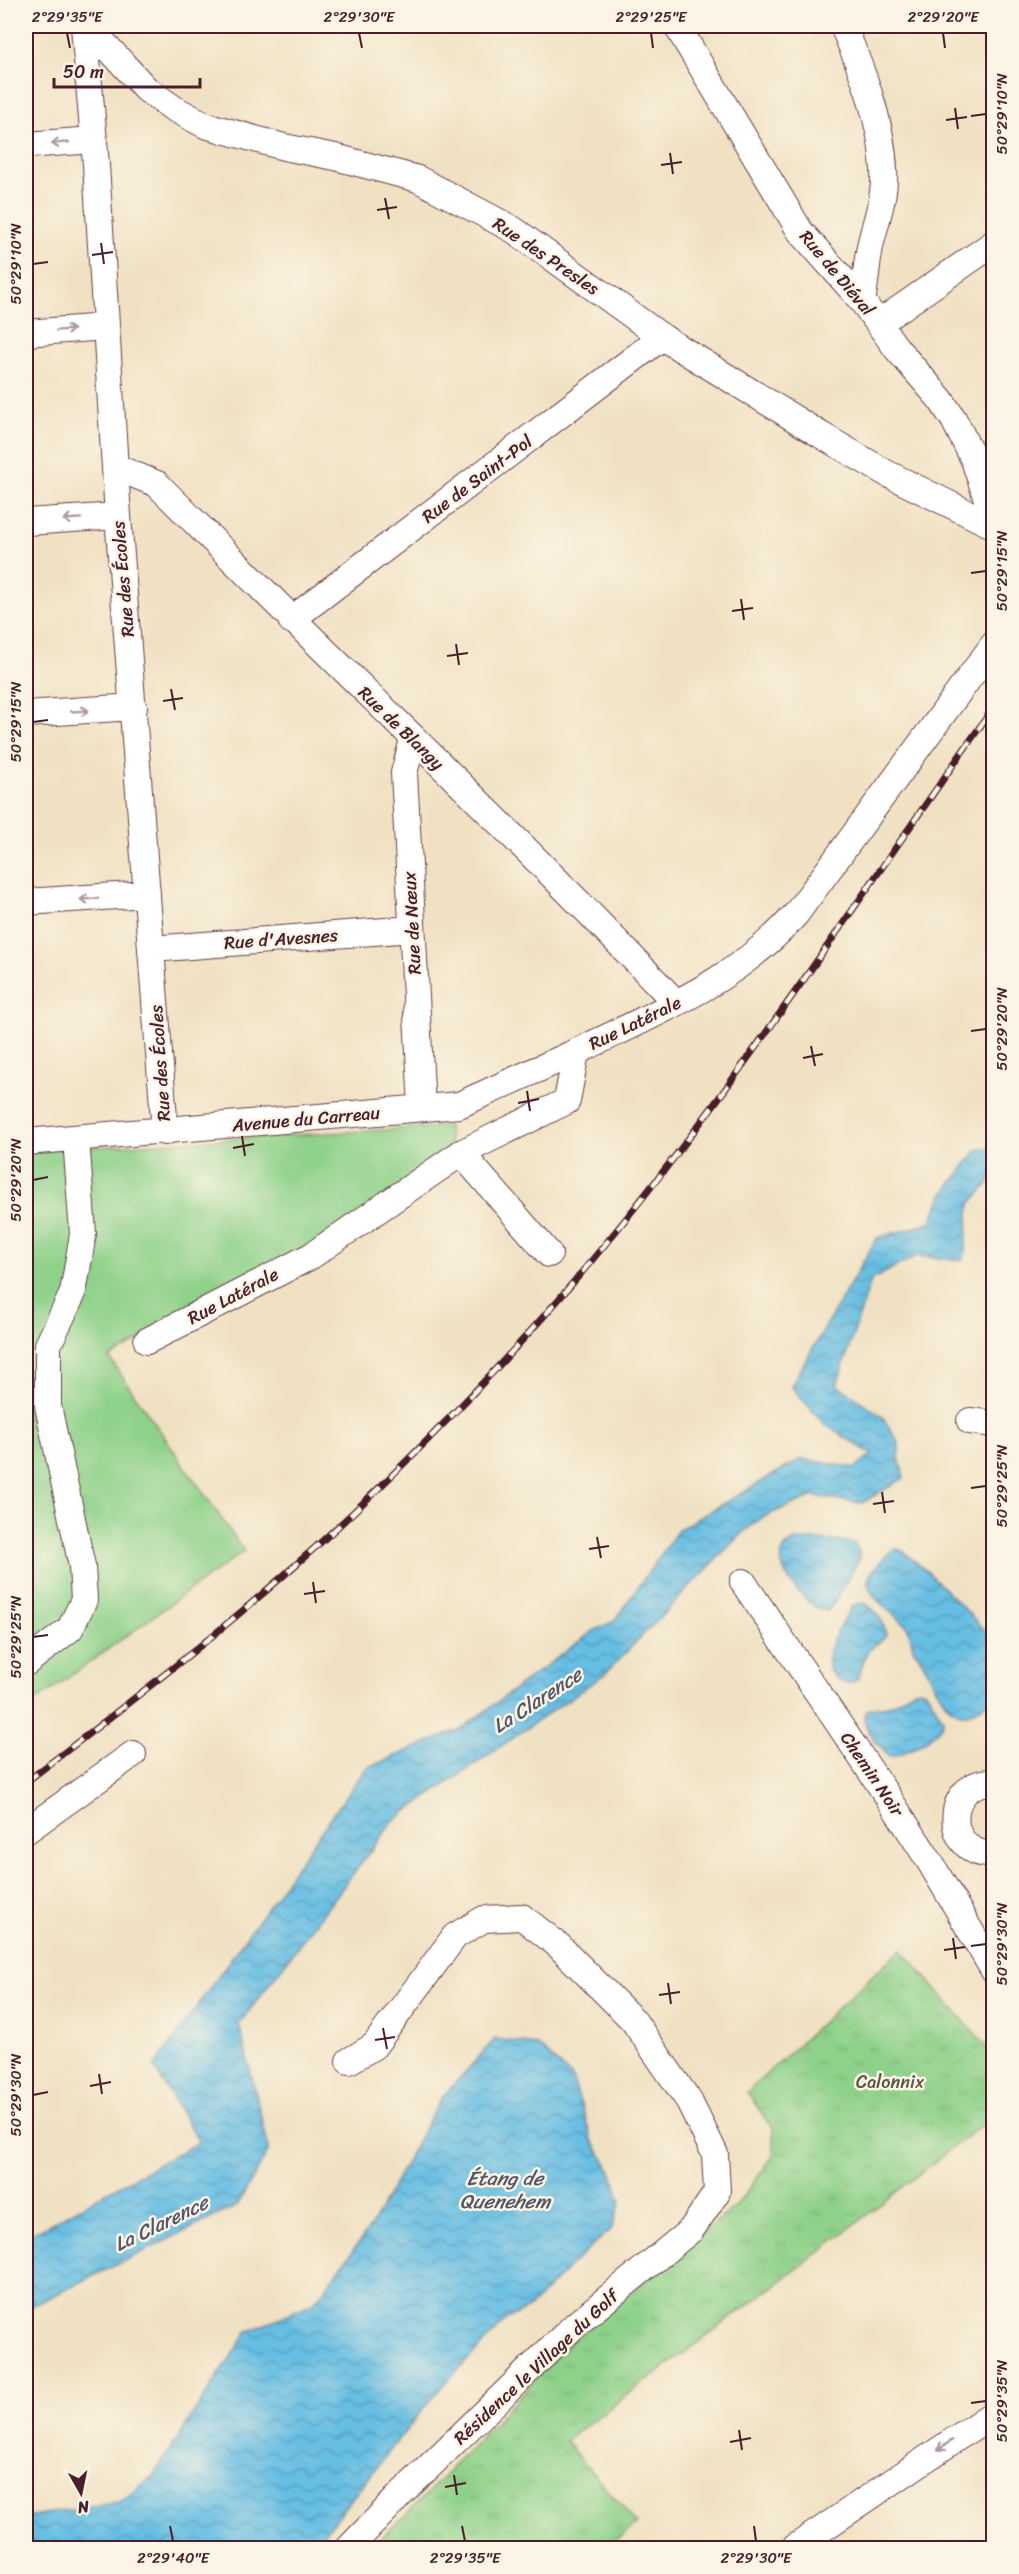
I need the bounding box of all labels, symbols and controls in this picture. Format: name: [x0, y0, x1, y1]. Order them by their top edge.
text: 2°29'35"E: [32, 4, 104, 30]
text: 2°29'30"E: [324, 4, 396, 30]
text: 2°29'25"E: [616, 4, 688, 30]
text: 2°29'20"E: [907, 4, 980, 30]
scale bar: [54, 51, 200, 89]
text: 50 m: [63, 56, 104, 88]
text: 50°29'10"N: [989, 73, 1015, 155]
one-way arrow: [50, 137, 70, 148]
street label: Rue des Presles: [486, 208, 607, 304]
text: 50°29'10"N: [3, 223, 29, 305]
street label: Rue de Diéval: [791, 223, 884, 324]
one-way arrow: [55, 324, 75, 335]
street label: Rue de Saint-Pol: [414, 426, 540, 532]
one-way arrow: [62, 513, 82, 524]
street label: Rue des Écoles: [102, 519, 144, 638]
text: 50°29'15"N: [989, 530, 1015, 611]
street label: Rue de Blangy: [350, 678, 453, 779]
text: 50°29'15"N: [3, 681, 29, 762]
one-way arrow: [69, 706, 89, 717]
street label: Rue de Nœux: [393, 870, 431, 975]
one-way arrow: [79, 893, 99, 904]
street label: Rue d'Avesnes: [223, 919, 340, 959]
street label: Rue Latérale: [583, 987, 687, 1059]
text: 50°29'20"N: [989, 987, 1015, 1071]
street label: Rue des Écoles: [140, 1003, 180, 1122]
street label: Avenue du Carreau: [230, 1097, 382, 1141]
text: 50°29'20"N: [3, 1138, 29, 1222]
street label: Rue Latérale: [181, 1258, 285, 1334]
text: 50°29'25"N: [989, 1444, 1015, 1527]
text: 50°29'25"N: [3, 1595, 29, 1678]
water label: La Clarence: [485, 1657, 591, 1743]
street label: Chemin Noir: [832, 1725, 913, 1824]
text: 50°29'30"N: [989, 1902, 1015, 1985]
text: 50°29'30"N: [3, 2053, 29, 2136]
park label: Calonnix: [856, 2066, 925, 2098]
water label: Étang de Quenehem: [460, 2161, 552, 2219]
water label: La Clarence: [108, 2185, 216, 2261]
street label: Résidence le Village du Golf: [446, 2280, 628, 2453]
text: 50°29'35"N: [989, 2359, 1015, 2442]
one-way arrow: [937, 2439, 953, 2451]
north arrow: [51, 2463, 111, 2523]
text: N: [75, 2492, 92, 2523]
text: 2°29'40"E: [137, 2545, 211, 2571]
text: 2°29'35"E: [430, 2545, 502, 2571]
text: 2°29'30"E: [721, 2545, 793, 2571]

